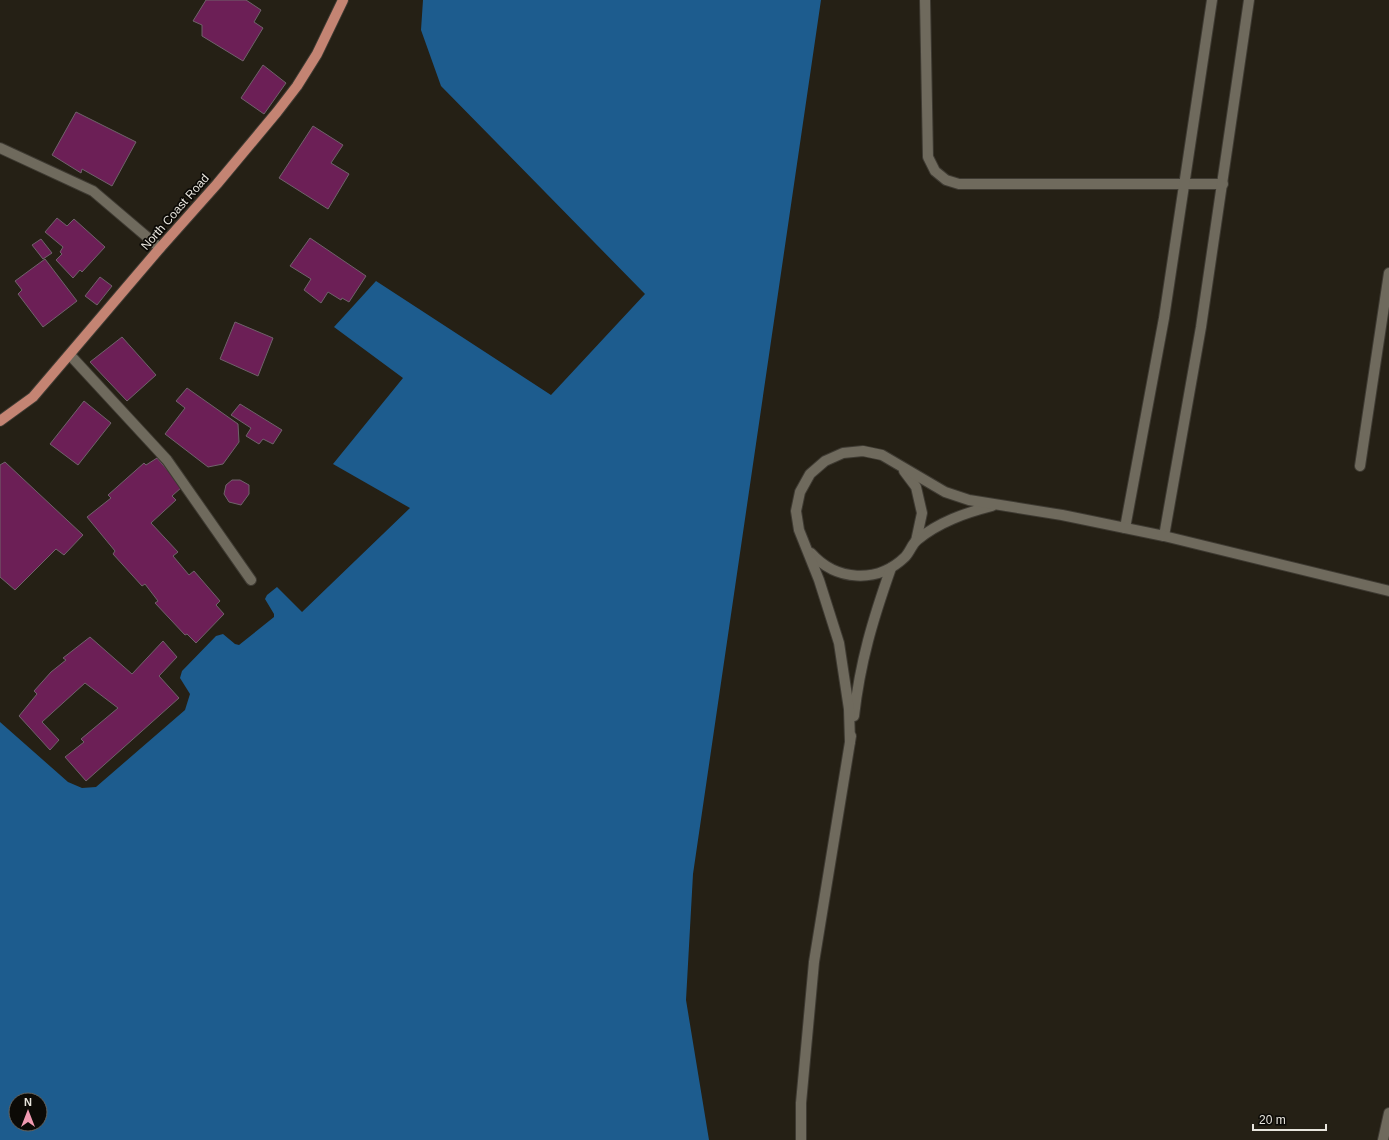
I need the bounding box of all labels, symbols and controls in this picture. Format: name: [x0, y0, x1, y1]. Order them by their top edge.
street label: North Coast Road: [138, 171, 212, 253]
north arrow: [8, 1092, 48, 1132]
text: N: [24, 1096, 32, 1108]
scale bar: [1253, 1106, 1326, 1132]
text: 20 m: [1259, 1113, 1286, 1127]

